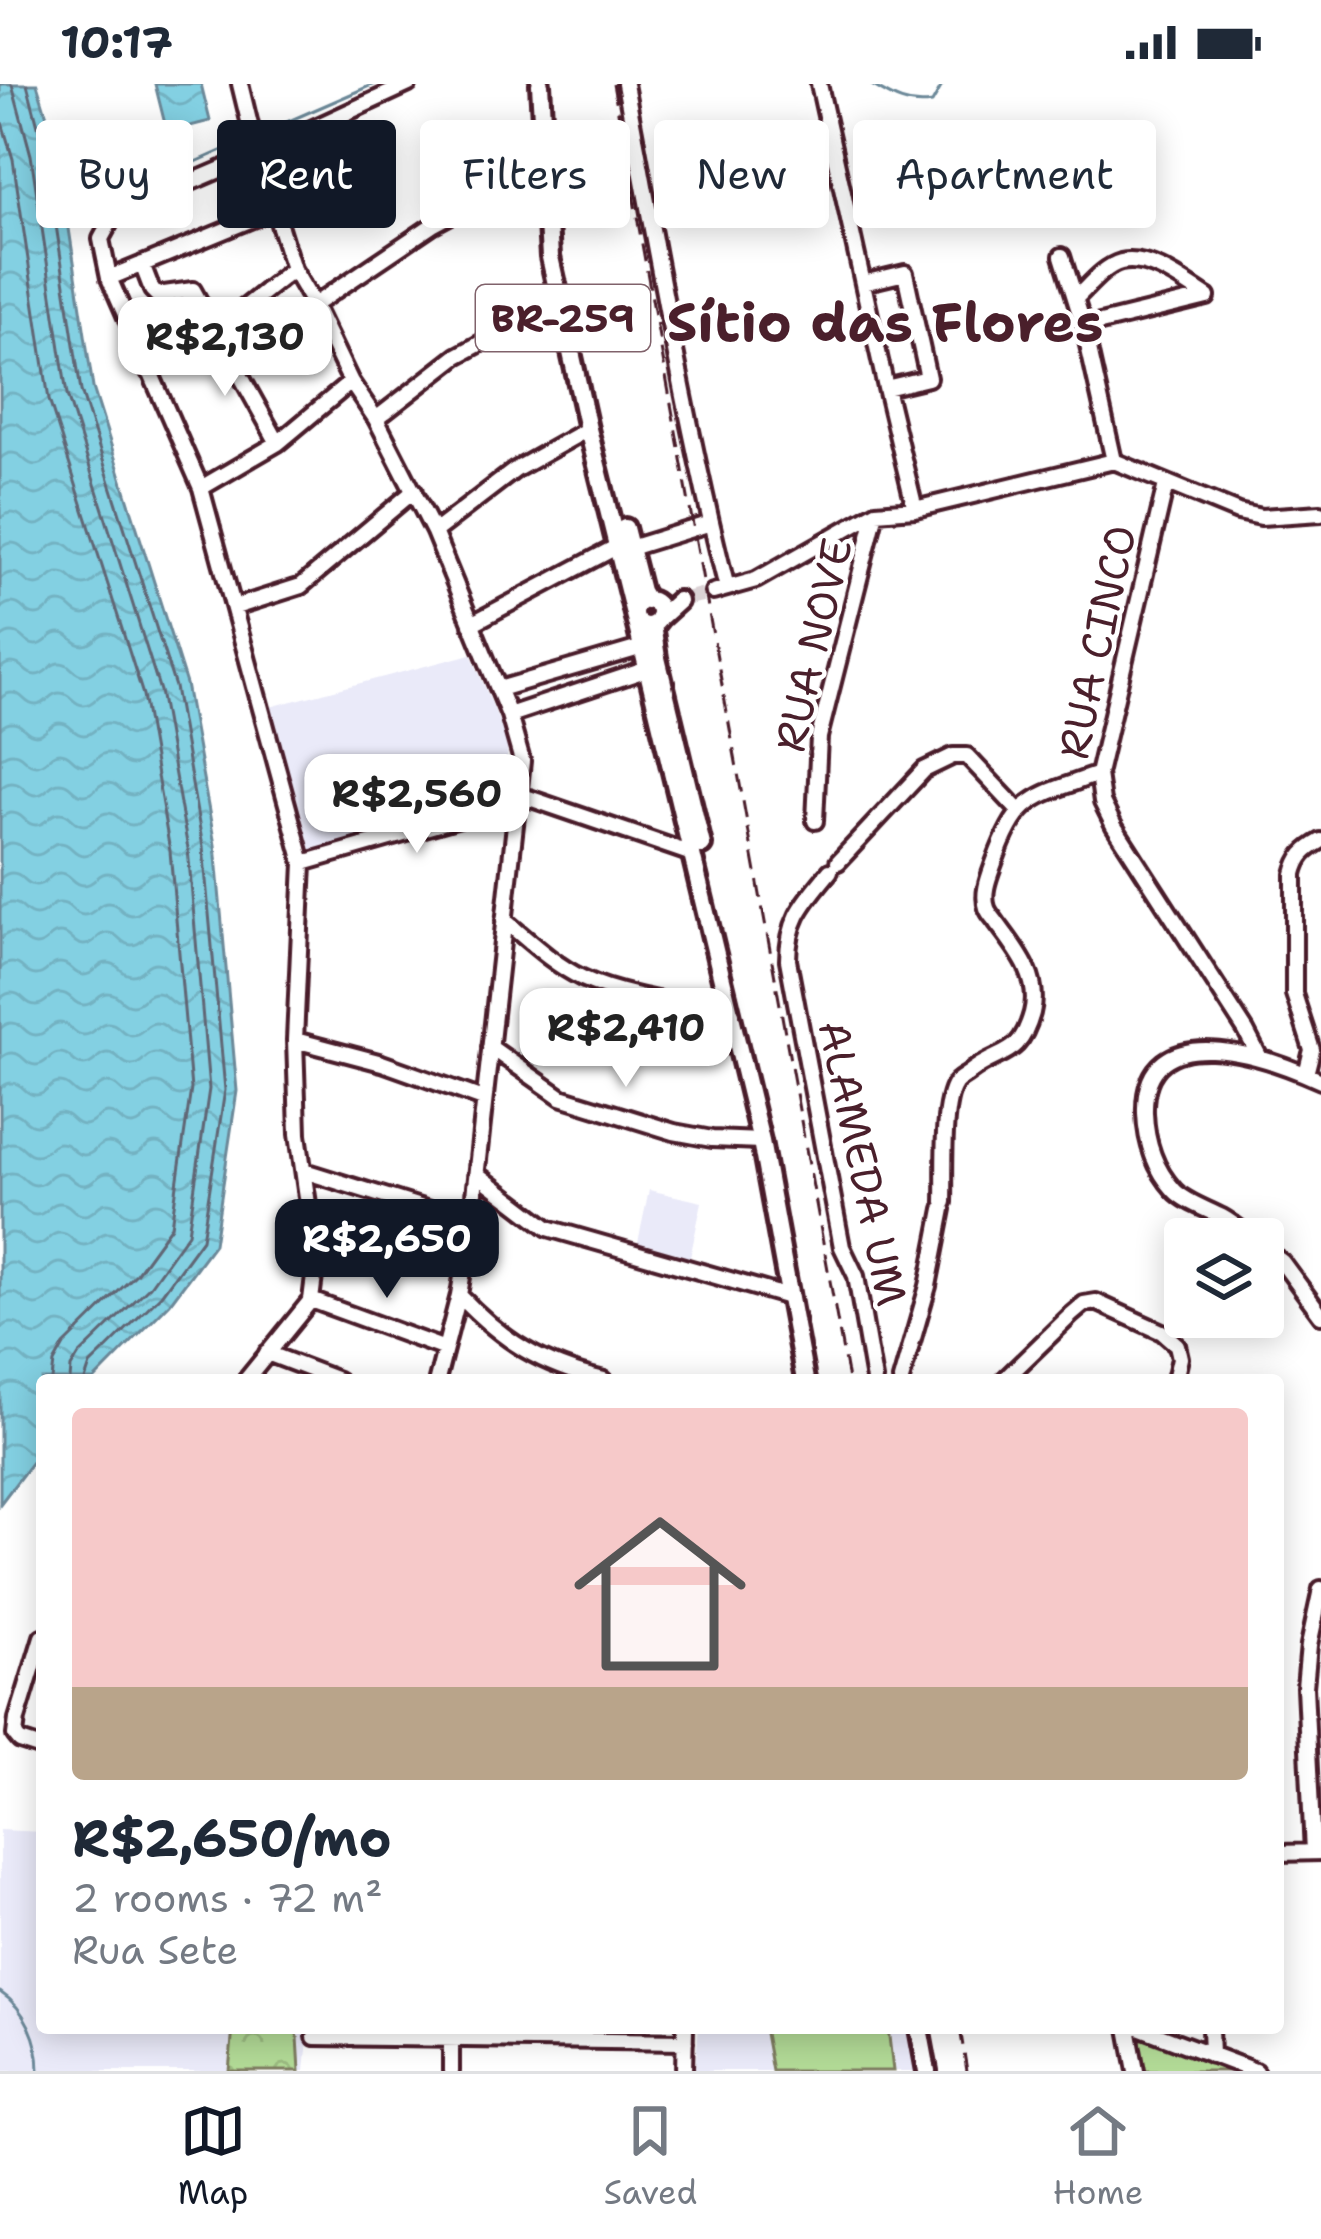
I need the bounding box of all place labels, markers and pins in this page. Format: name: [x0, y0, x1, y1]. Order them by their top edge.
pin: R$2,130: [114, 297, 336, 399]
pin: R$2,560: [306, 754, 528, 856]
pin: R$2,410: [515, 988, 737, 1090]
pin: R$2,650: [276, 1199, 498, 1301]

